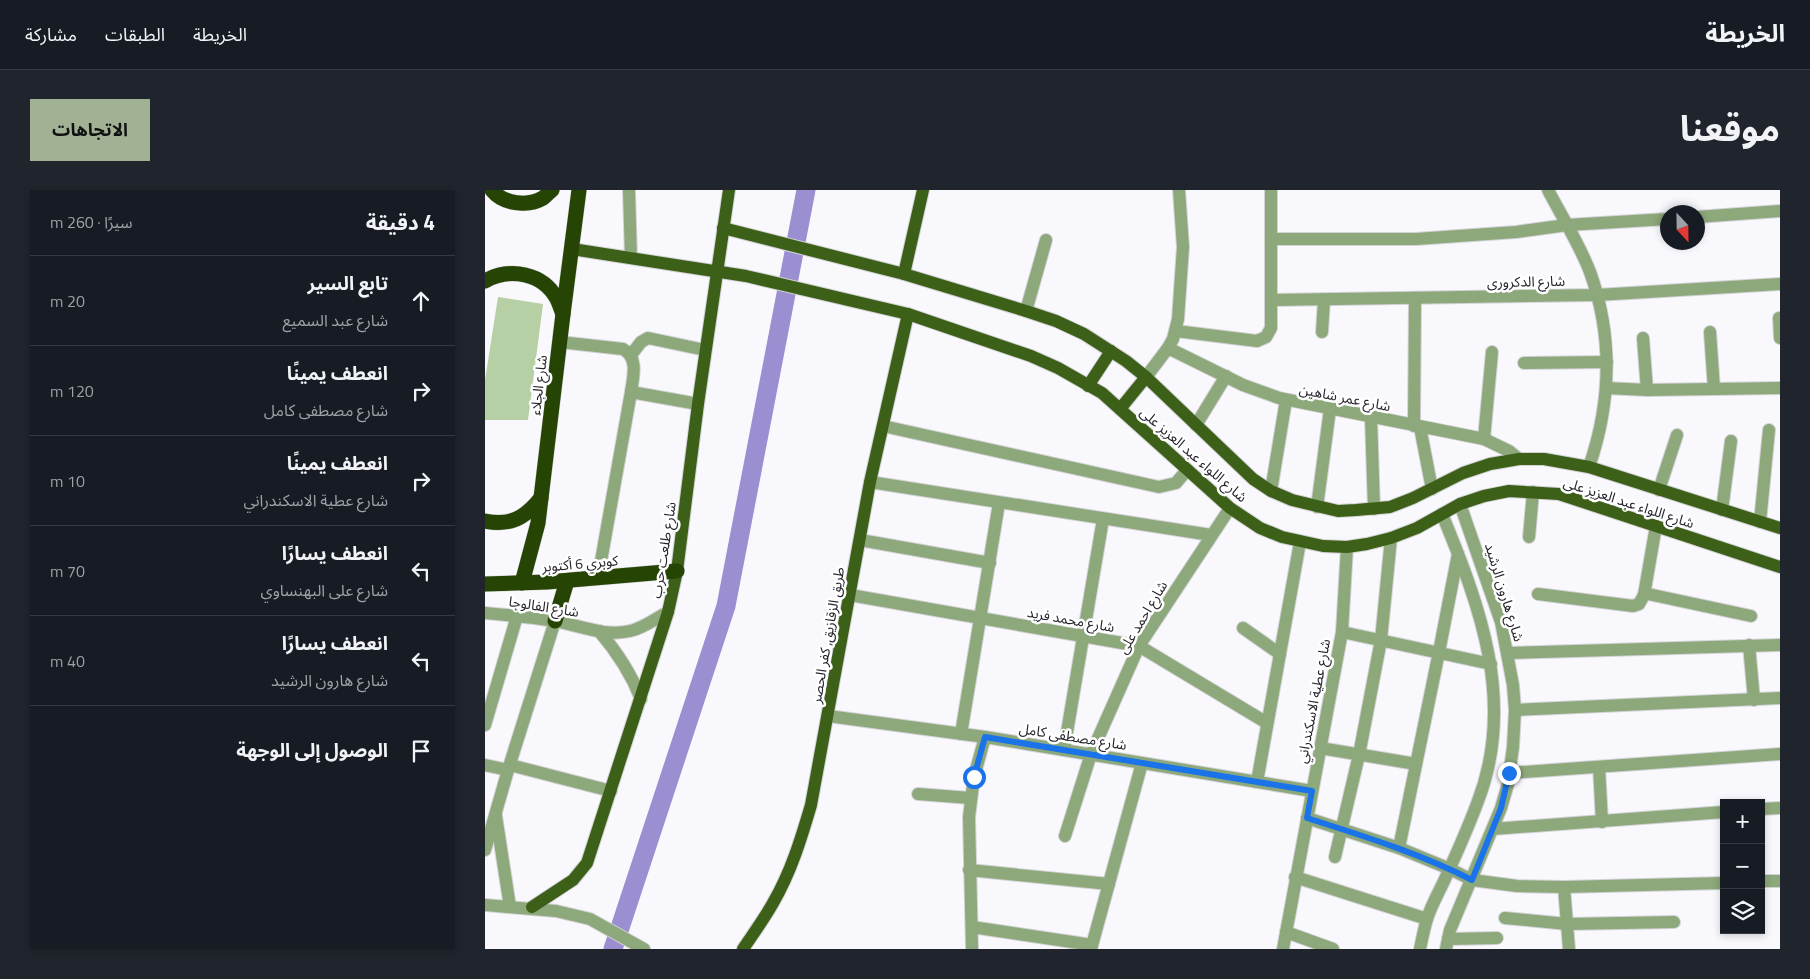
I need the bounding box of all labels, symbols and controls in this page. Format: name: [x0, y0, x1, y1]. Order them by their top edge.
text: الخريطة: [1705, 15, 1785, 51]
text: مشاركة: [25, 21, 77, 48]
text: الطبقات: [105, 21, 165, 48]
text: الخريطة: [193, 21, 247, 48]
button: الاتجاهات: [30, 99, 150, 161]
text: موقعنا: [1680, 101, 1780, 155]
north arrow: [1660, 205, 1705, 250]
text: 4 دقيقة: [366, 206, 435, 238]
text: سيرًا · 260 m: [50, 210, 133, 234]
text: تابع السير: [308, 268, 388, 297]
street label: شارع الدكرورى: [1487, 270, 1565, 293]
icon: ahead: [407, 287, 435, 315]
text: 20 m: [50, 289, 85, 313]
text: شارع عبد السميع: [282, 308, 388, 332]
street label: شارع الجلاء: [524, 354, 553, 416]
text: انعطف يمينًا: [287, 358, 388, 387]
icon: right: [407, 377, 435, 405]
street label: شارع عمر شاهين: [1297, 378, 1392, 417]
text: 120 m: [50, 379, 94, 403]
text: شارع مصطفى كامل: [264, 398, 388, 422]
street label: شارع اللواء عبد العزيز على: [1135, 401, 1252, 507]
text: انعطف يمينًا: [287, 448, 388, 477]
icon: right: [407, 467, 435, 495]
text: 10 m: [50, 469, 85, 493]
street label: شارع اللواء عبد العزيز على: [1561, 471, 1697, 534]
text: شارع عطية الاسكندراني: [243, 488, 388, 512]
street label: شارع طلعت حرب: [645, 500, 682, 600]
text: انعطف يسارًا: [282, 538, 388, 567]
street label: شارع هارون الرشيد: [1479, 540, 1530, 644]
street label: كوبري 6 أكتوبر: [540, 549, 619, 578]
icon: left: [407, 557, 435, 585]
text: 70 m: [50, 559, 85, 583]
street label: طريق الزقازيق, كفر الحصر: [804, 565, 849, 706]
street label: شارع احمد على: [1112, 576, 1173, 658]
text: شارع على البهنساوي: [261, 578, 388, 602]
street label: شارع الفالوجا: [507, 590, 581, 623]
street label: شارع محمد فريد: [1026, 601, 1116, 638]
text: انعطف يسارًا: [282, 628, 388, 657]
street label: شارع عطية الاسكندراني: [1291, 637, 1337, 765]
icon: left: [407, 647, 435, 675]
text: 40 m: [50, 649, 85, 673]
text: شارع هارون الرشيد: [271, 668, 388, 692]
street label: شارع مصطفى كامل: [1018, 717, 1128, 756]
text: الوصول إلى الوجهة: [236, 735, 388, 764]
icon: arrive: [407, 737, 435, 765]
route end: [1498, 762, 1521, 785]
route start: [963, 766, 986, 789]
map controls: [1720, 799, 1765, 934]
button: +: [1720, 799, 1765, 844]
button: −: [1720, 844, 1765, 889]
button: layers: [1720, 889, 1765, 934]

